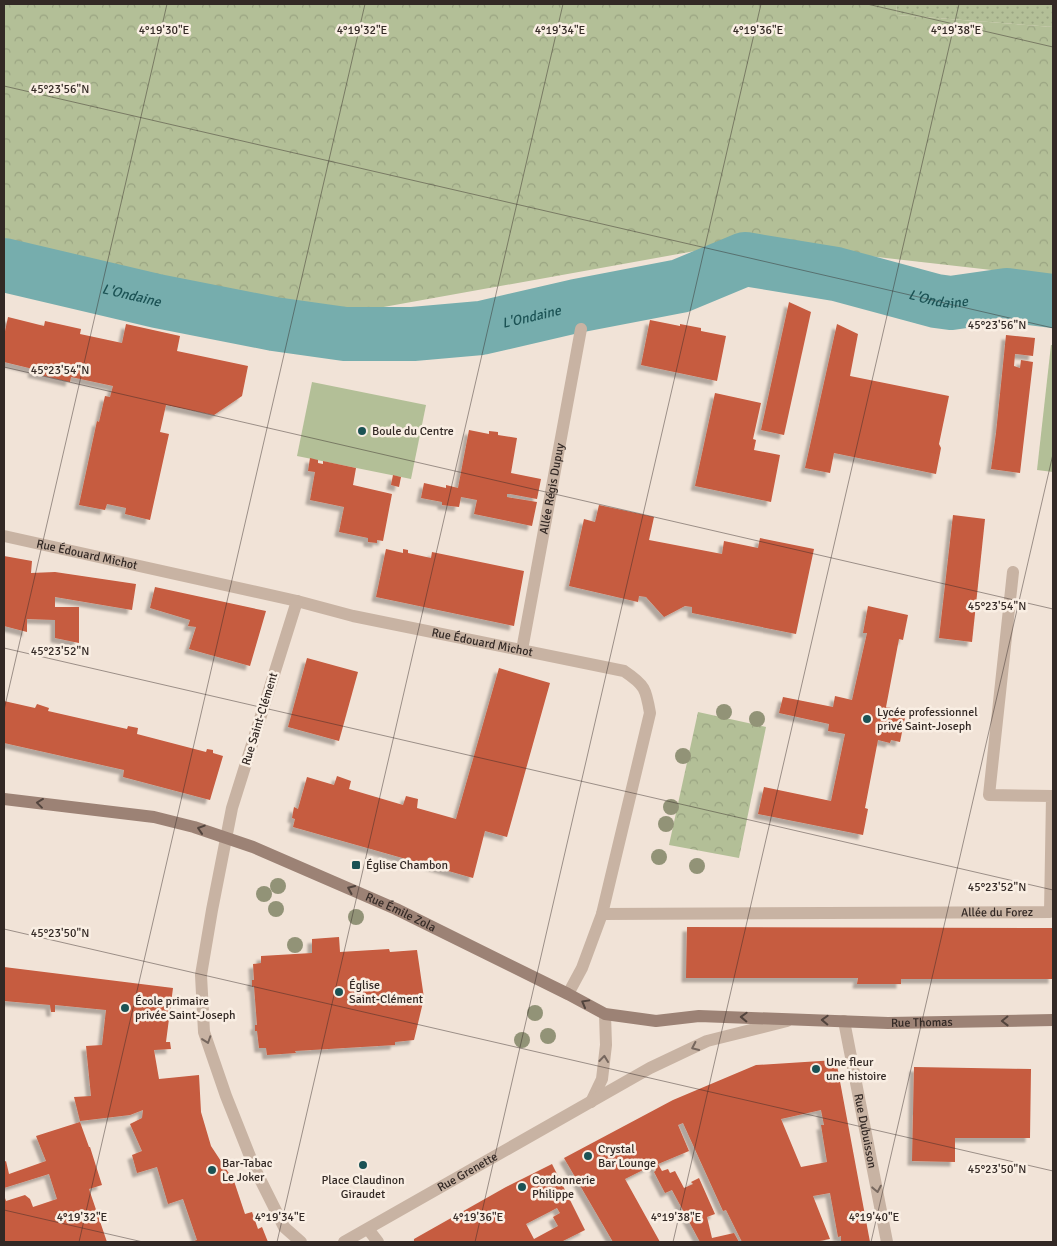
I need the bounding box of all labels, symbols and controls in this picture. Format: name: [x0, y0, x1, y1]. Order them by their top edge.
text: 4°19'30"E: [139, 23, 190, 38]
text: 4°19'32"E: [337, 23, 388, 38]
text: 4°19'34"E: [535, 23, 586, 38]
text: 4°19'36"E: [733, 23, 784, 38]
text: 4°19'38"E: [931, 23, 982, 38]
text: 45°23'56"N: [31, 82, 89, 97]
water label: L'Ondaine: [100, 280, 163, 310]
water label: L'Ondaine: [907, 286, 970, 312]
water label: L'Ondaine: [500, 301, 563, 331]
text: 45°23'56"N: [968, 318, 1026, 333]
text: 45°23'54"N: [31, 363, 89, 378]
place label: Boule du Centre: [372, 424, 454, 439]
marker: Boule du Centre: [356, 425, 368, 437]
street label: Allée Régis Dupuy: [536, 442, 567, 535]
street label: Rue Édouard Michot: [35, 536, 139, 573]
text: 45°23'54"N: [968, 599, 1026, 614]
street label: Rue Édouard Michot: [430, 625, 534, 660]
text: 45°23'52"N: [31, 644, 89, 659]
street label: Rue Saint-Clément: [239, 671, 281, 767]
place label: Lycée professionnel privé Saint-Joseph: [877, 705, 978, 734]
marker: Lycée professionnel privé Saint-Joseph: [861, 713, 873, 725]
one-way arrow: [36, 798, 44, 809]
one-way arrow: [197, 825, 205, 835]
place label: Église Chambon: [366, 858, 448, 873]
marker: Église Chambon: [350, 859, 362, 871]
text: 45°23'52"N: [968, 880, 1026, 895]
one-way arrow: [347, 885, 356, 896]
street label: Rue Émile Zola: [363, 889, 438, 935]
street label: Allée du Forez: [961, 905, 1033, 920]
text: 45°23'50"N: [31, 926, 89, 941]
place label: Église Saint-Clément: [349, 978, 423, 1007]
marker: Église Saint-Clément: [333, 986, 345, 998]
place label: École primaire privée Saint-Joseph: [135, 994, 236, 1023]
one-way arrow: [581, 999, 590, 1009]
marker: École primaire privée Saint-Joseph: [119, 1002, 131, 1014]
one-way arrow: [739, 1012, 747, 1023]
street label: Rue Thomas: [891, 1014, 953, 1030]
one-way arrow: [820, 1015, 828, 1025]
one-way arrow: [1000, 1016, 1008, 1026]
one-way arrow: [201, 1036, 211, 1044]
one-way arrow: [691, 1040, 700, 1051]
one-way arrow: [598, 1055, 609, 1063]
place label: Une fleur une histoire: [826, 1055, 887, 1084]
marker: Une fleur une histoire: [810, 1063, 822, 1075]
street label: Rue Dubuisson: [851, 1092, 880, 1170]
place label: Crystal Bar Lounge: [598, 1142, 656, 1171]
street label: Rue Grenette: [435, 1149, 500, 1195]
marker: Crystal Bar Lounge: [582, 1150, 594, 1162]
place label: Bar-Tabac Le Joker: [222, 1156, 273, 1185]
marker: Place Claudinon Giraudet: [357, 1159, 369, 1171]
text: 45°23'50"N: [968, 1162, 1026, 1177]
marker: Bar-Tabac Le Joker: [206, 1164, 218, 1176]
place label: Place Claudinon Giraudet: [322, 1173, 404, 1202]
place label: Cordonnerie Philippe: [532, 1173, 595, 1202]
marker: Cordonnerie Philippe: [516, 1181, 528, 1193]
one-way arrow: [871, 1184, 882, 1193]
text: 4°19'32"E: [57, 1210, 108, 1225]
text: 4°19'34"E: [255, 1210, 306, 1225]
text: 4°19'36"E: [453, 1210, 504, 1225]
text: 4°19'38"E: [651, 1210, 702, 1225]
text: 4°19'40"E: [849, 1210, 900, 1225]

